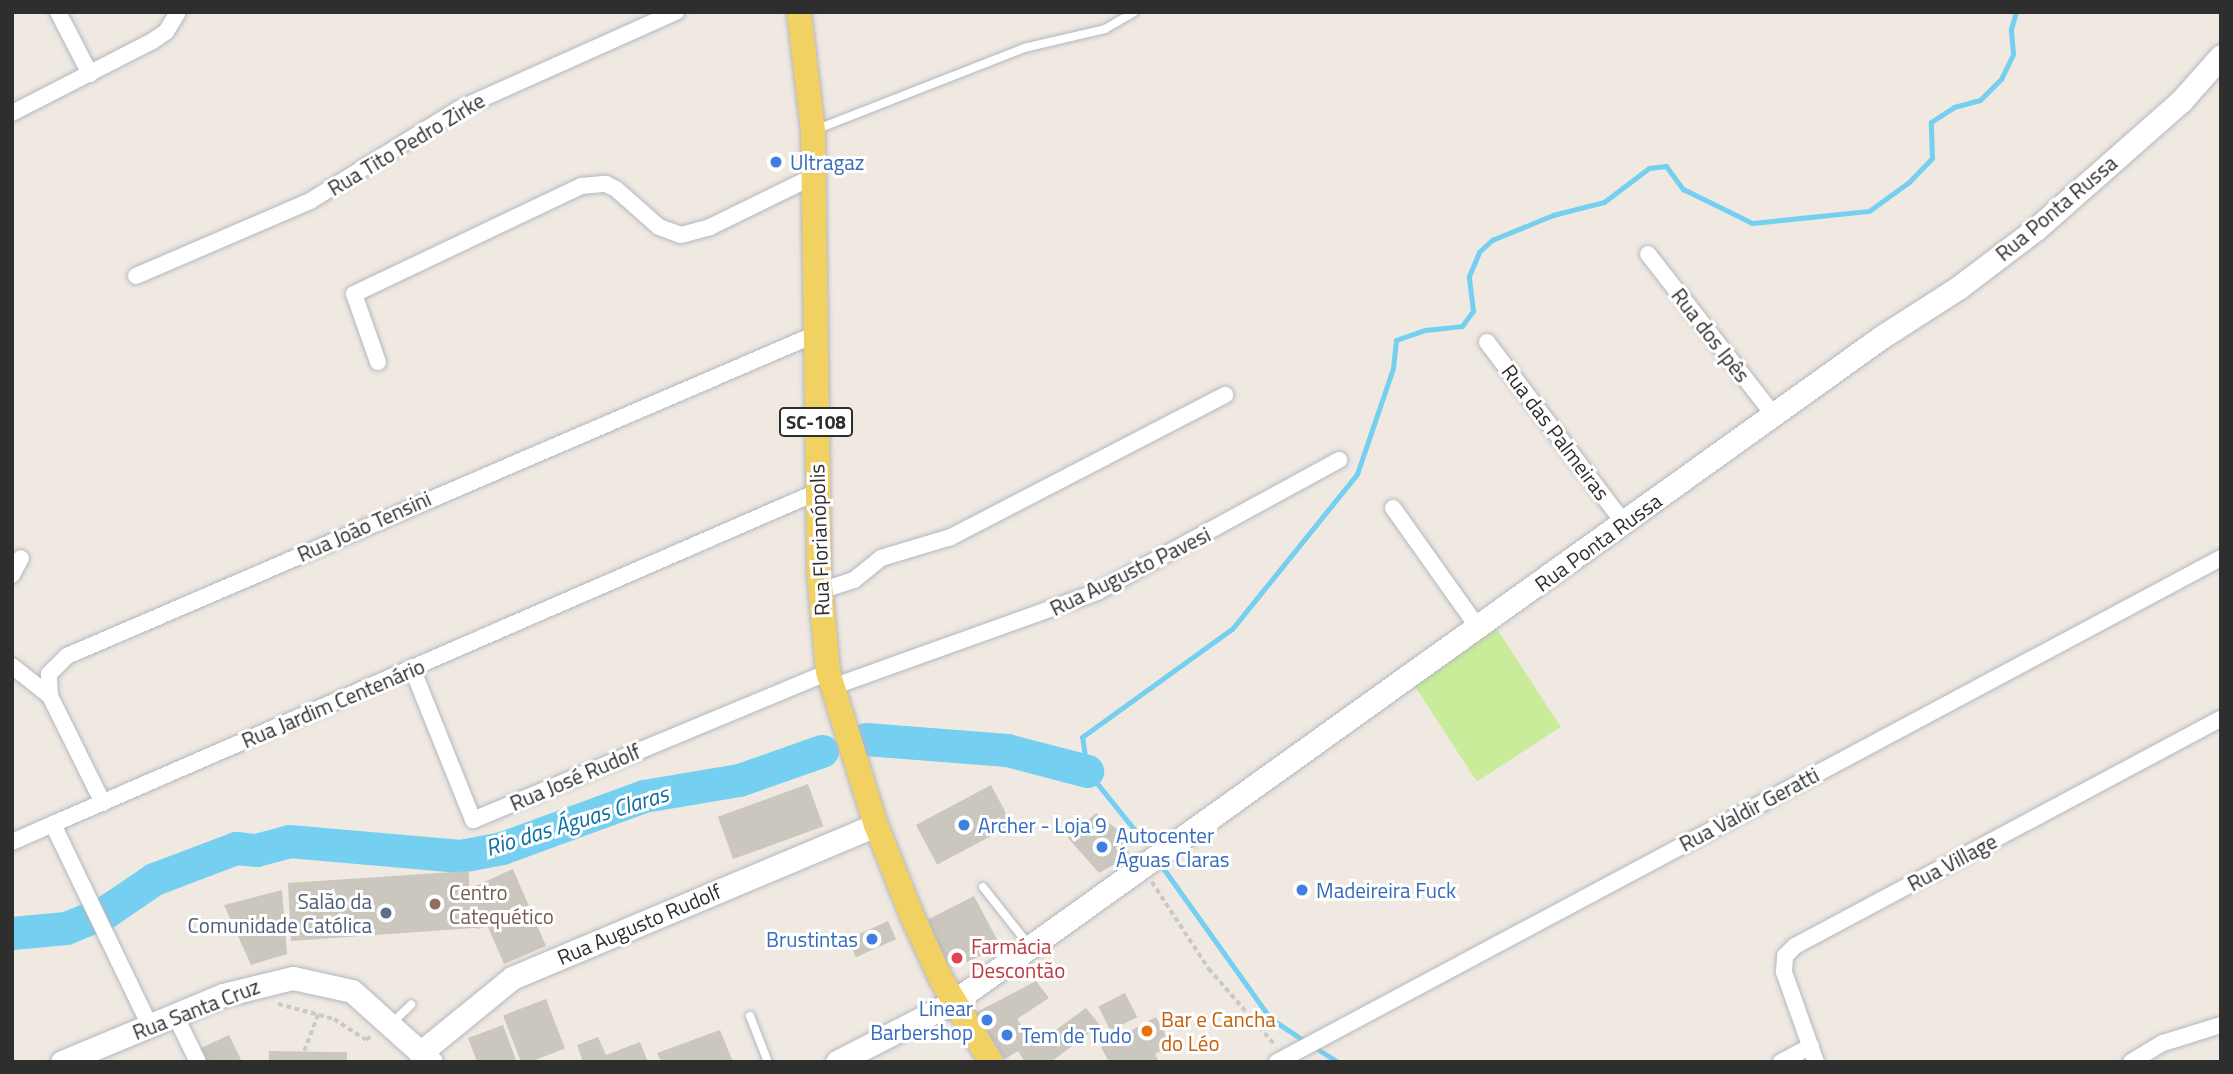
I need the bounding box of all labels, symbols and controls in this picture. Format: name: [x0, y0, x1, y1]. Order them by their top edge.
street label: Rua Tito Pedro Zirke: [323, 87, 489, 201]
place label: Ultragaz: [790, 149, 864, 175]
street label: Rua Ponta Russa: [1990, 150, 2122, 266]
marker: Ultragaz: [768, 154, 784, 170]
street label: Rua dos Ipês: [1666, 283, 1756, 387]
street label: Rua das Palmeiras: [1497, 359, 1615, 505]
road number: SC-108: [778, 406, 854, 438]
street label: Rua Florianópolis: [804, 463, 834, 617]
street label: Rua João Tensini: [293, 485, 435, 567]
street label: Rua Ponta Russa: [1530, 488, 1666, 596]
street label: Rua Augusto Pavesi: [1046, 521, 1214, 621]
street label: Rua Jardim Centenário: [238, 653, 428, 753]
street label: Rua José Rudolf: [506, 738, 644, 816]
street label: Rua Valdir Geratti: [1675, 762, 1823, 856]
water label: Rio das Águas Claras: [482, 780, 672, 862]
place label: Archer - Loja 9: [978, 812, 1107, 838]
marker: Archer - Loja 9: [956, 817, 972, 833]
place label: Autocenter Águas Claras: [1116, 822, 1230, 872]
street label: Rua Village: [1903, 828, 2001, 896]
marker: Autocenter Águas Claras: [1094, 839, 1110, 855]
place label: Madeireira Fuck: [1316, 877, 1456, 903]
street label: Rua Augusto Rudolf: [553, 878, 725, 970]
place label: Centro Catequético: [449, 879, 554, 929]
marker: Madeireira Fuck: [1294, 882, 1310, 898]
place label: Salão da Comunidade Católica: [188, 888, 372, 938]
marker: Centro Catequético: [427, 896, 443, 912]
marker: Salão da Comunidade Católica: [378, 905, 394, 921]
place label: Brustintas: [766, 926, 858, 952]
marker: Brustintas: [864, 931, 880, 947]
place label: Farmácia Descontão: [971, 933, 1065, 983]
marker: Farmácia Descontão: [949, 950, 965, 966]
street label: Rua Santa Cruz: [129, 973, 263, 1045]
place label: Linear Barbershop: [870, 995, 973, 1045]
place label: Bar e Cancha do Léo: [1161, 1006, 1276, 1056]
marker: Linear Barbershop: [979, 1012, 995, 1028]
place label: Tem de Tudo: [1021, 1022, 1132, 1048]
marker: Bar e Cancha do Léo: [1139, 1023, 1155, 1039]
marker: Tem de Tudo: [999, 1027, 1015, 1043]

